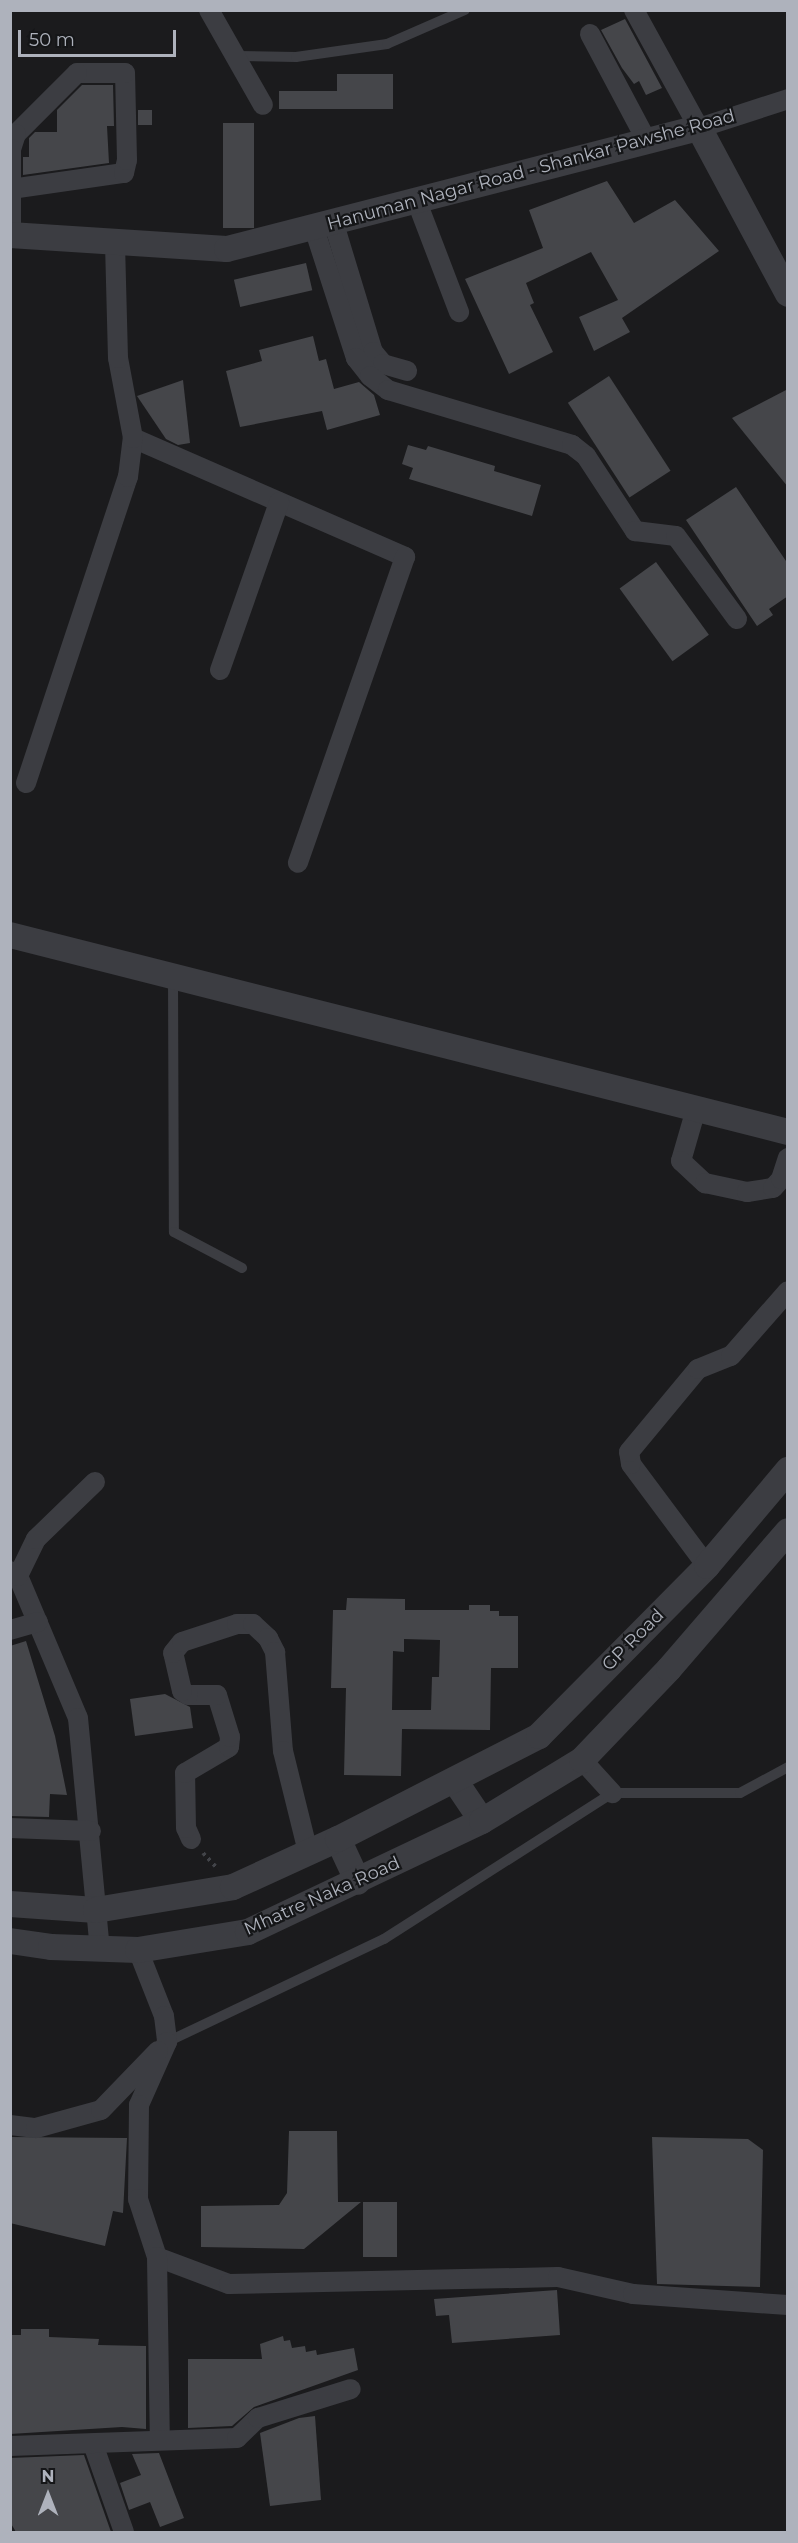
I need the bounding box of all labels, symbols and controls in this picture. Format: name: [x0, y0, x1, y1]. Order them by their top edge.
scale bar: [21, 18, 178, 56]
text: 50 m: [29, 29, 75, 51]
street label: Hanuman Nagar Road - Shankar Pawshe Road: [325, 105, 737, 235]
street label: GP Road: [598, 1605, 668, 1675]
street label: Mhatre Naka Road: [241, 1852, 403, 1940]
north arrow: [18, 2465, 78, 2525]
text: N: [42, 2467, 54, 2486]

